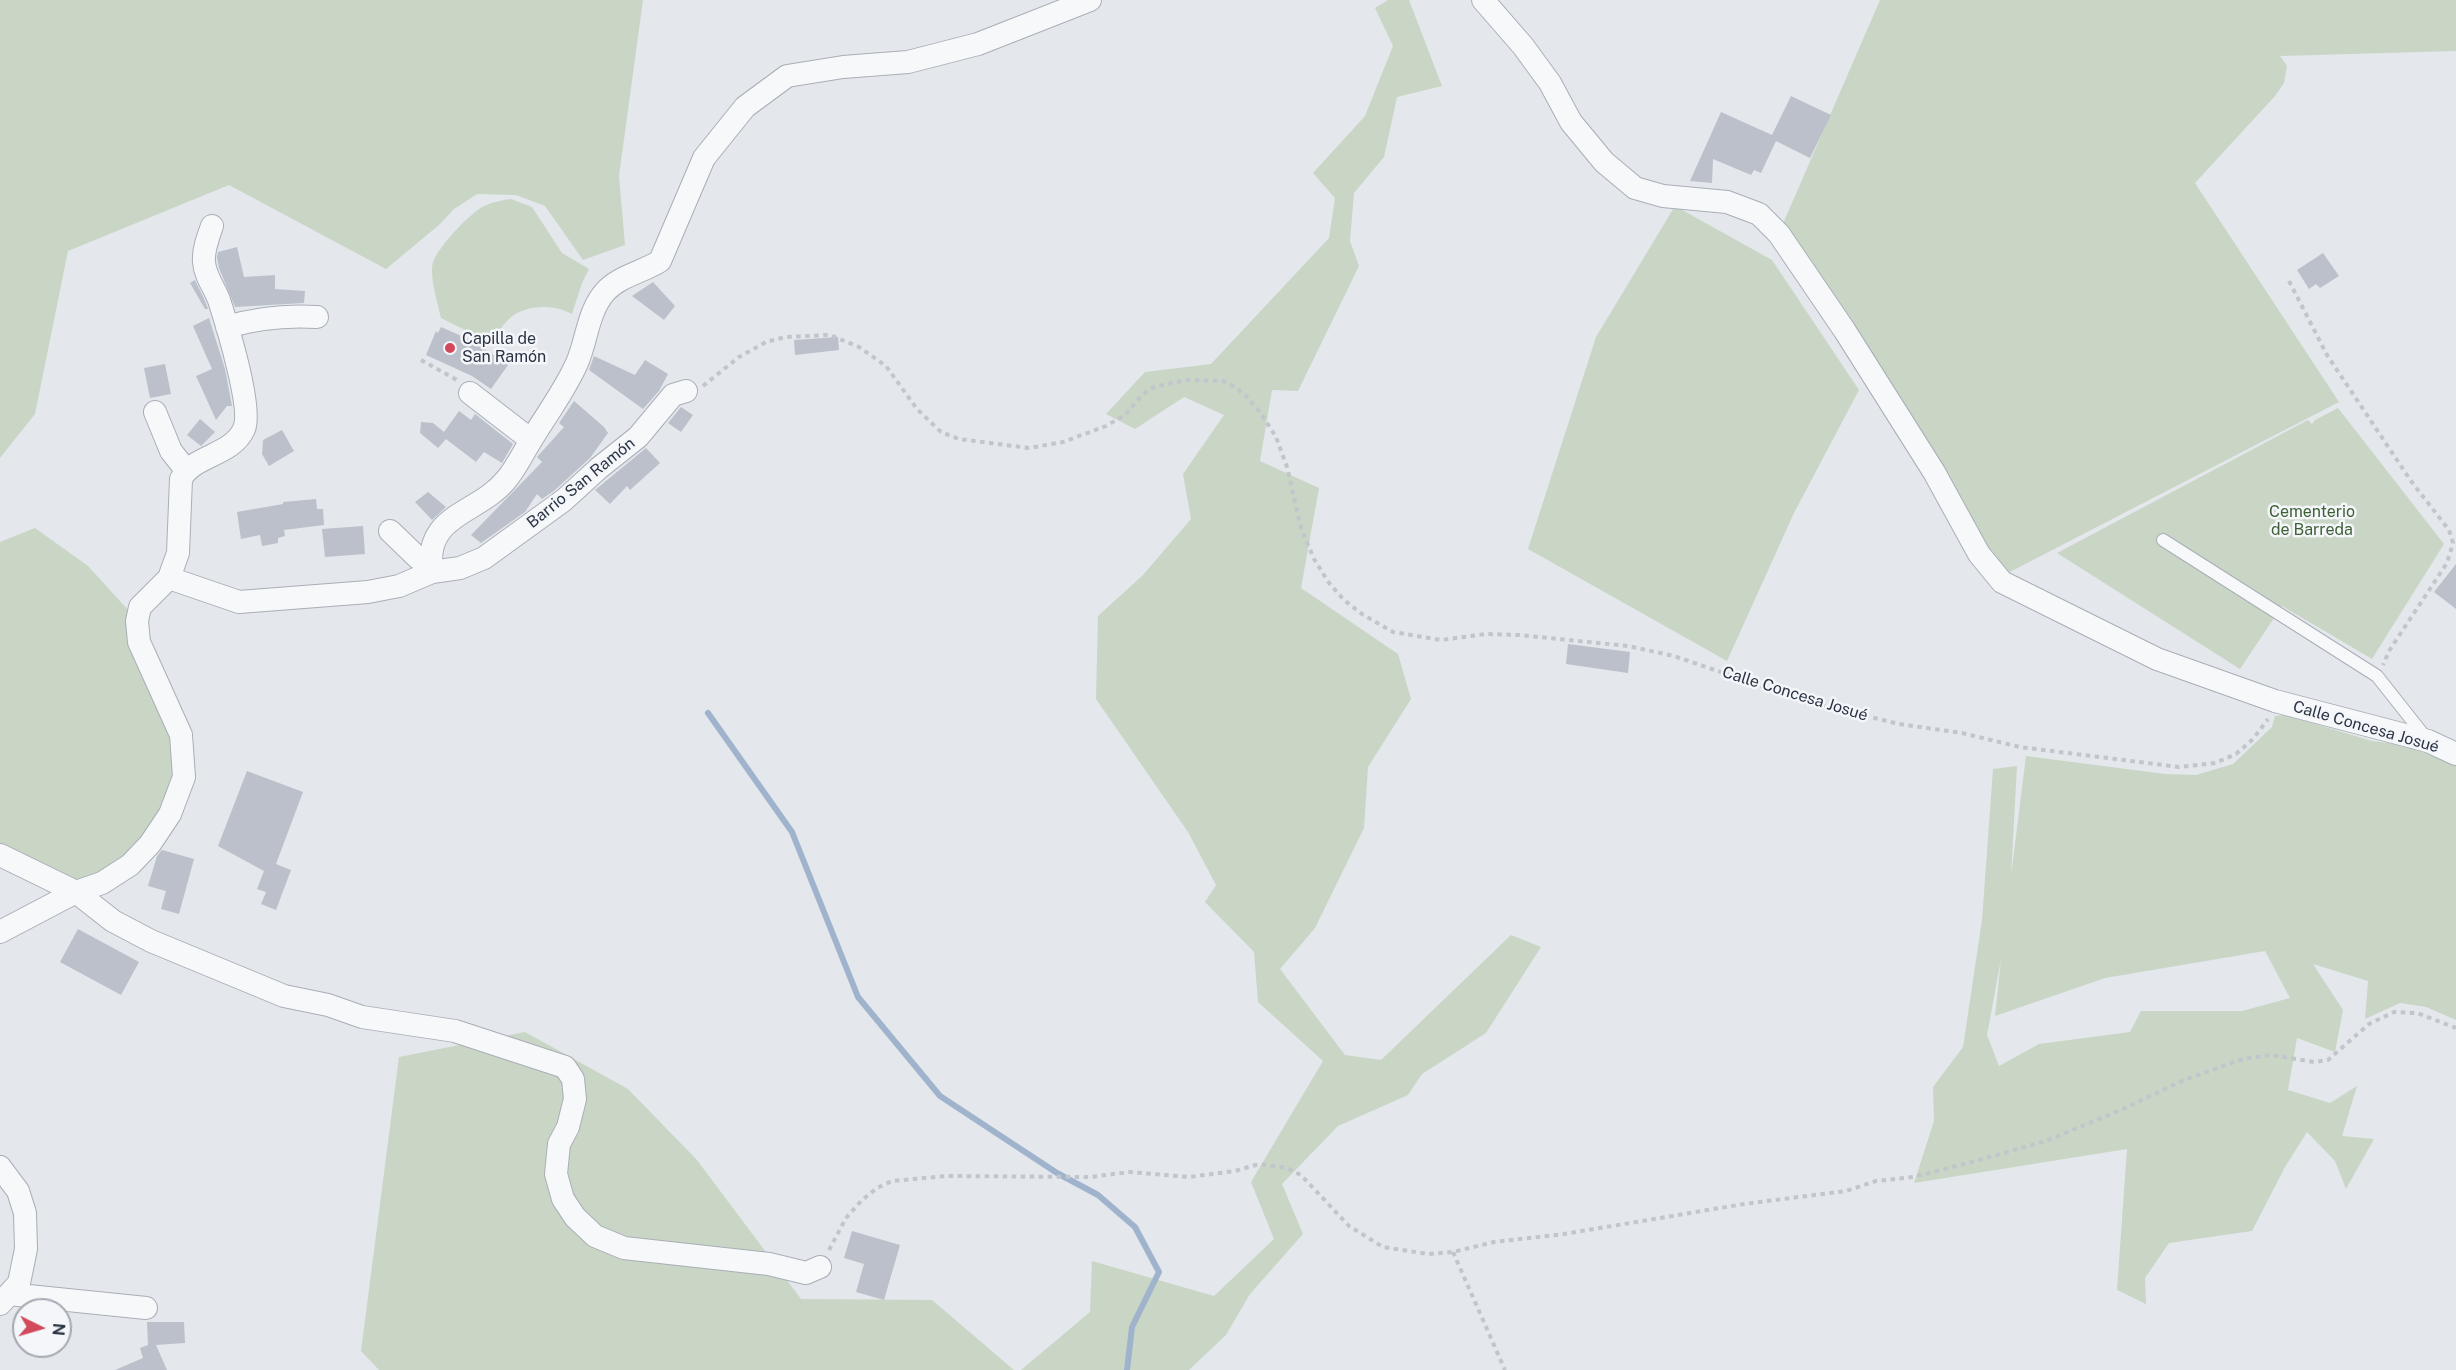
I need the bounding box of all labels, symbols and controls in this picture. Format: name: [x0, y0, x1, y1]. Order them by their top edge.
place label: Capilla de San Ramón: [462, 329, 546, 367]
marker: Capilla de San Ramón: [443, 341, 457, 355]
street label: Barrio San Ramón: [523, 434, 639, 532]
park label: Cementerio de Barreda: [2269, 502, 2355, 540]
street label: Calle Concesa Josué: [1720, 663, 1870, 725]
street label: Calle Concesa Josué: [2291, 697, 2441, 757]
north arrow: [12, 1298, 72, 1358]
text: N: [48, 1322, 68, 1336]

